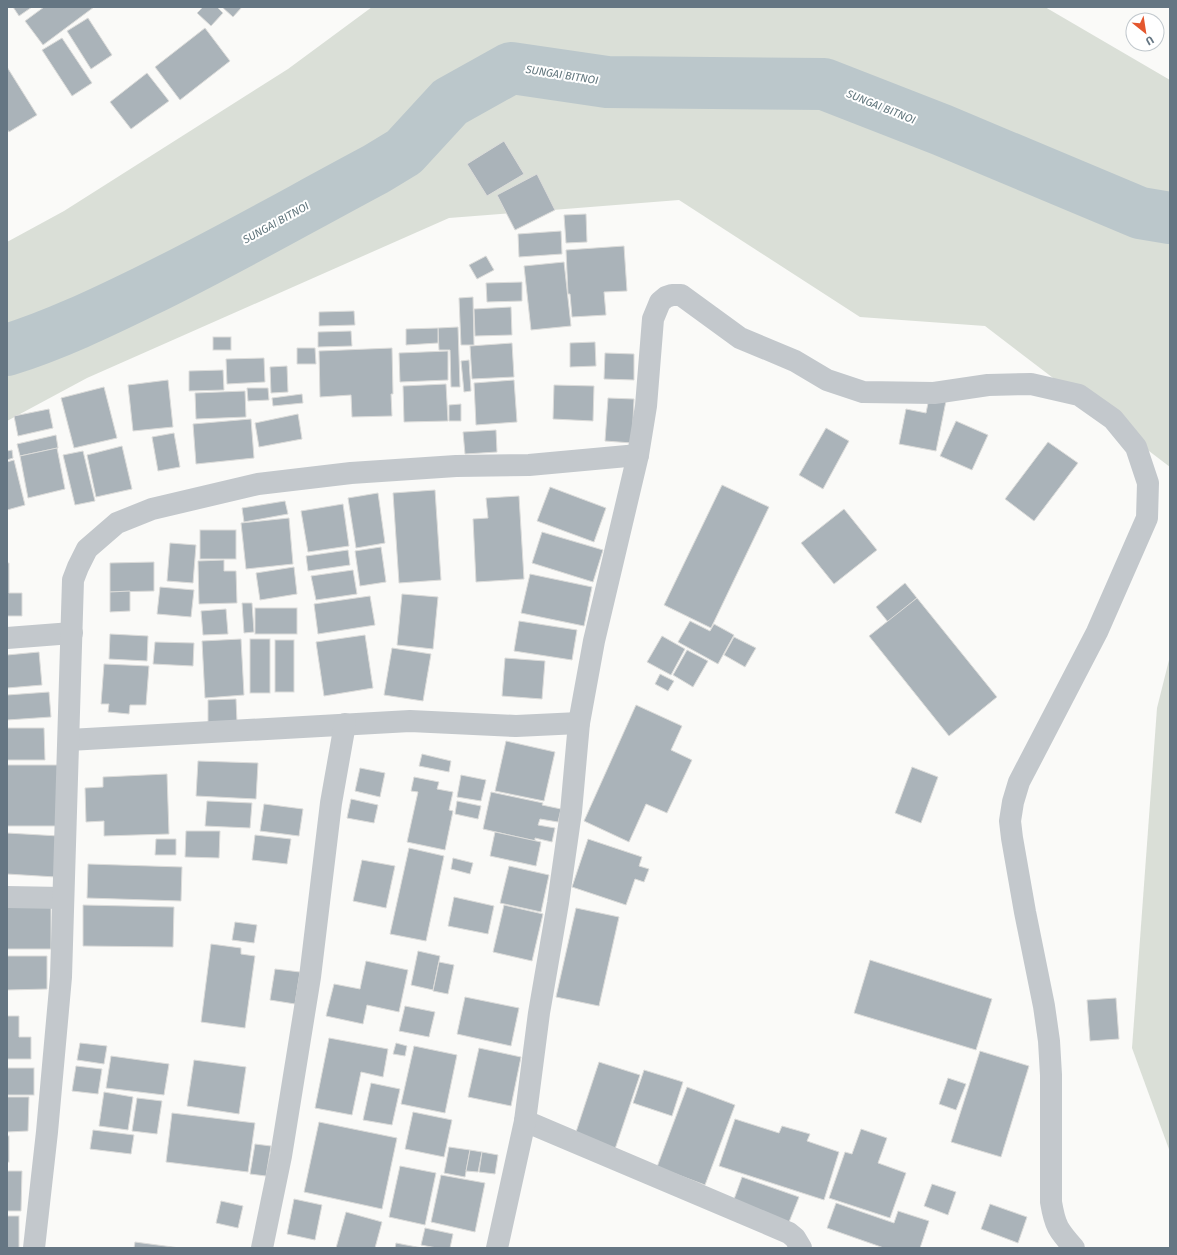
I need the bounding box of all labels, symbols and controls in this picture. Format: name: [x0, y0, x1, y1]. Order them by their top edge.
north arrow: [1125, 12, 1165, 52]
text: U: [1143, 33, 1156, 48]
water label: SUNGAI BITNOI: [524, 63, 599, 87]
water label: SUNGAI BITNOI: [844, 87, 917, 127]
water label: SUNGAI BITNOI: [240, 200, 311, 247]

